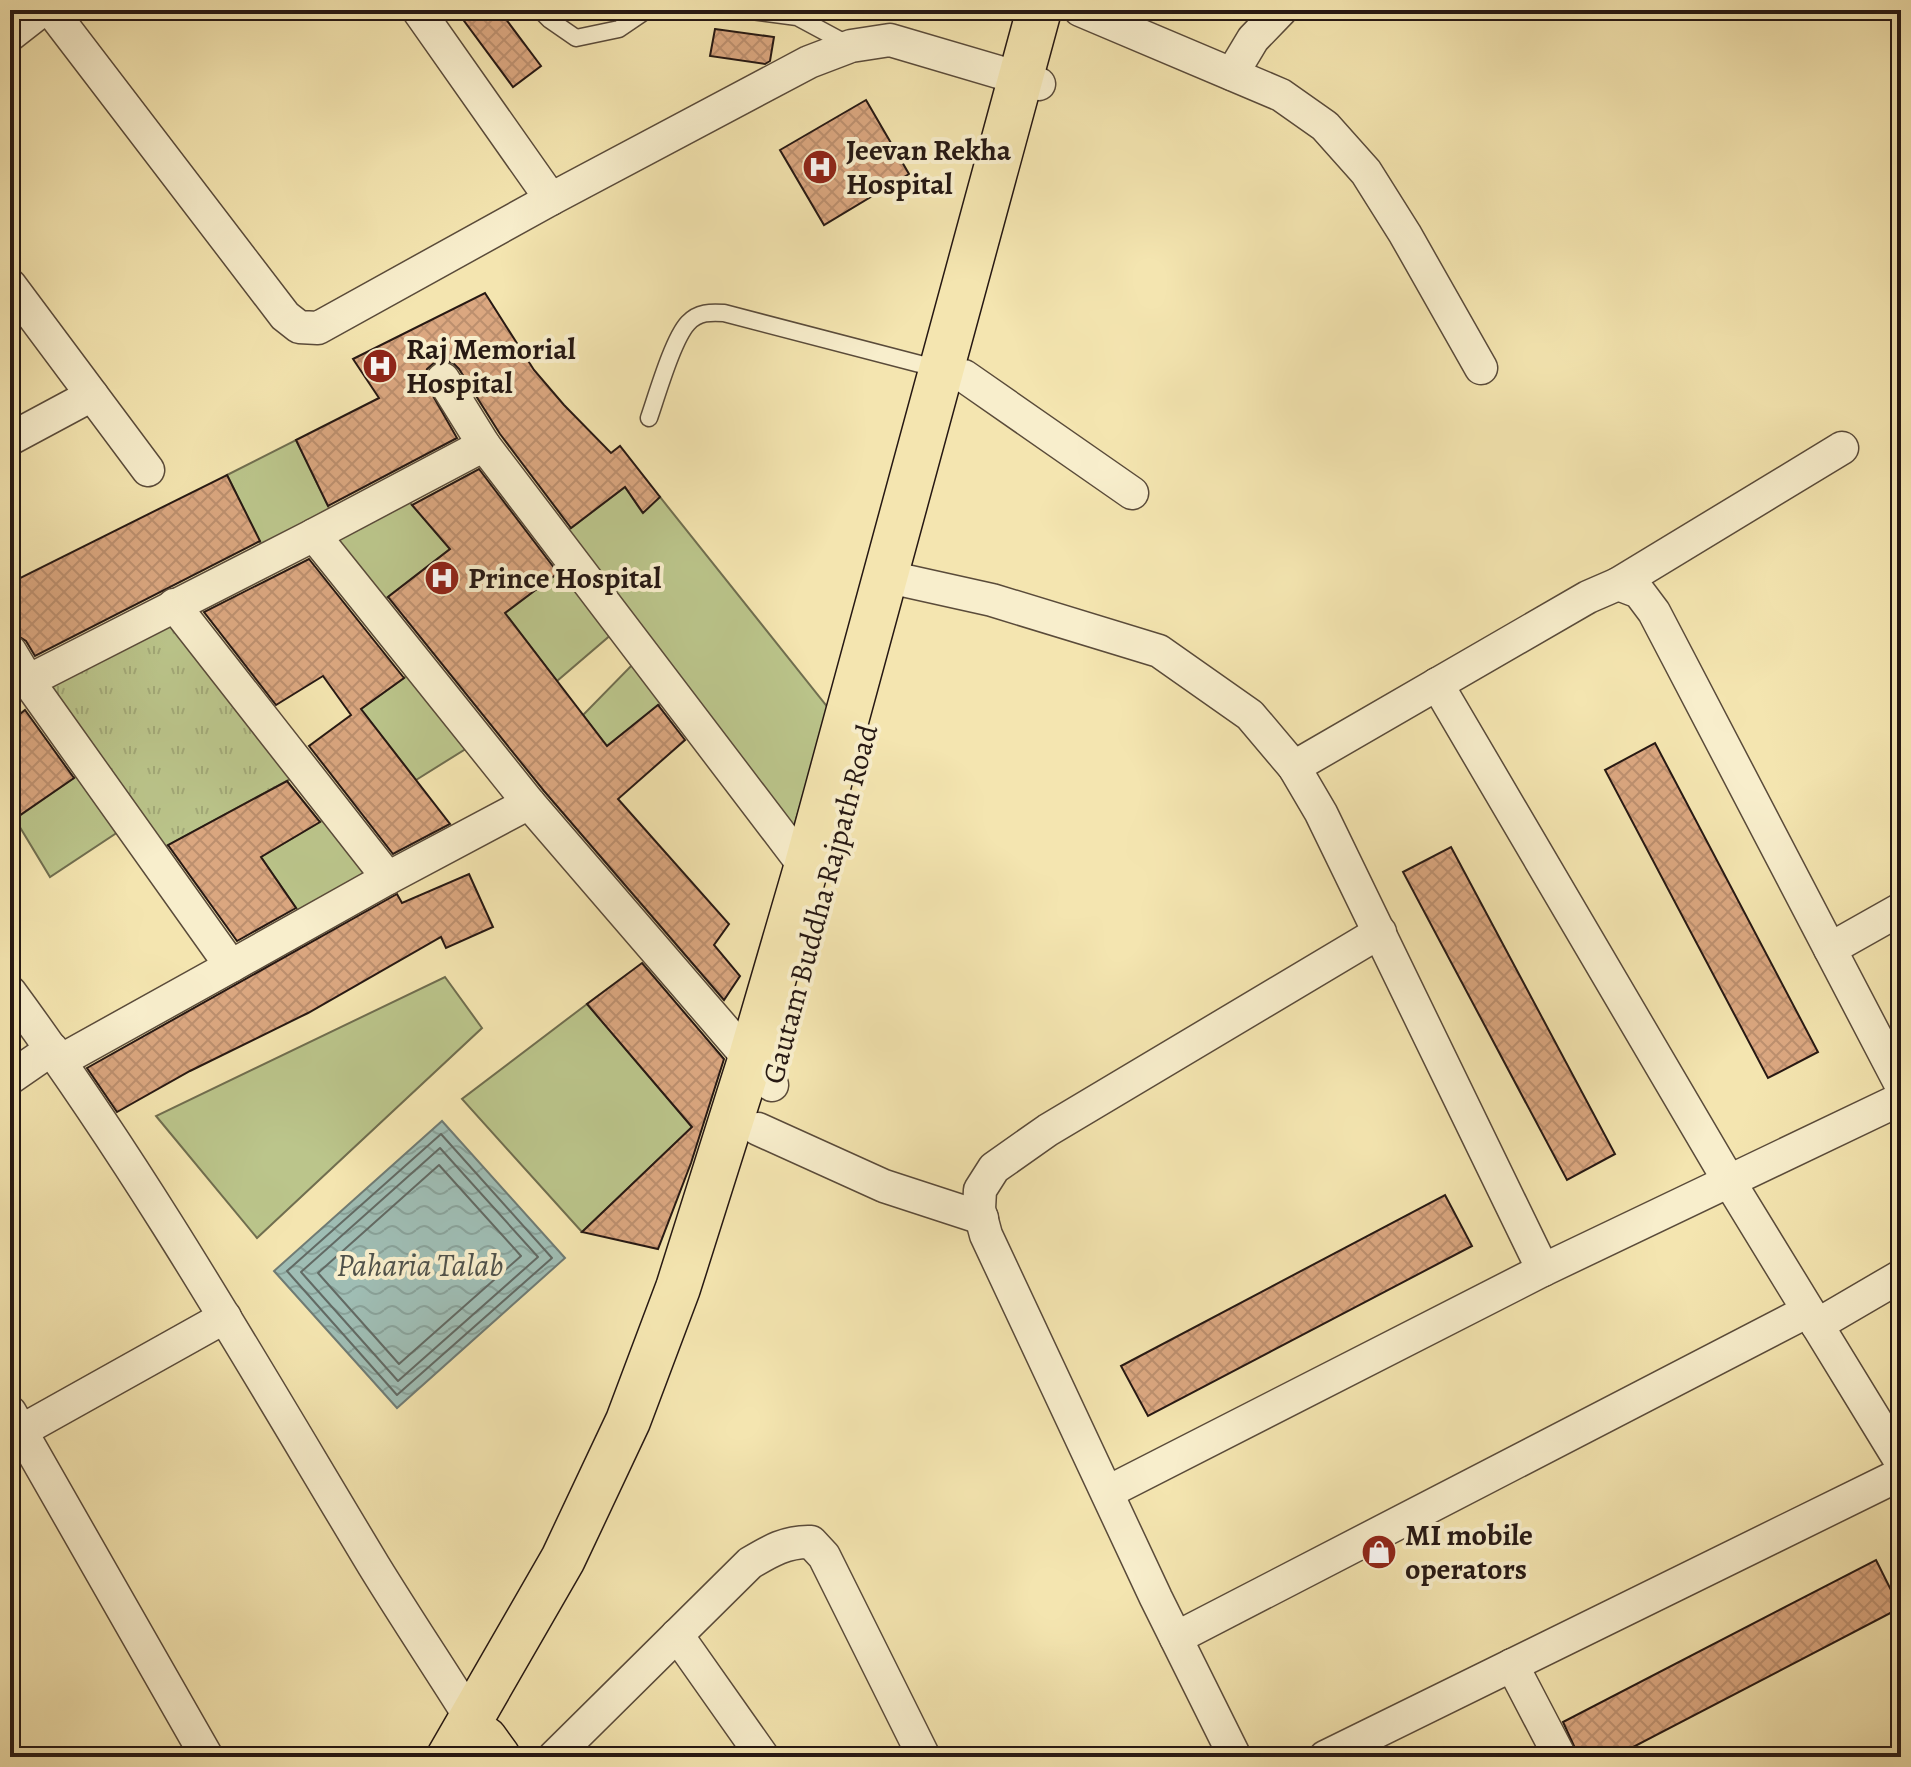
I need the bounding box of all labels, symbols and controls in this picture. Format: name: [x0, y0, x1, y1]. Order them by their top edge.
place label: Jeevan Rekha Hospital: [846, 130, 1012, 204]
hospital icon: Jeevan Rekha Hospital: [801, 148, 839, 186]
place label: Raj Memorial Hospital: [406, 329, 576, 403]
hospital icon: Raj Memorial Hospital: [361, 347, 399, 385]
place label: Prince Hospital: [468, 558, 662, 598]
hospital icon: Prince Hospital: [423, 559, 461, 597]
street label: Gautam Buddha Rajpath Road: [753, 719, 887, 1088]
water label: Paharia Talab: [336, 1243, 504, 1287]
place label: MI mobile operators: [1405, 1515, 1533, 1589]
shop icon: MI mobile operators: [1360, 1533, 1398, 1571]

